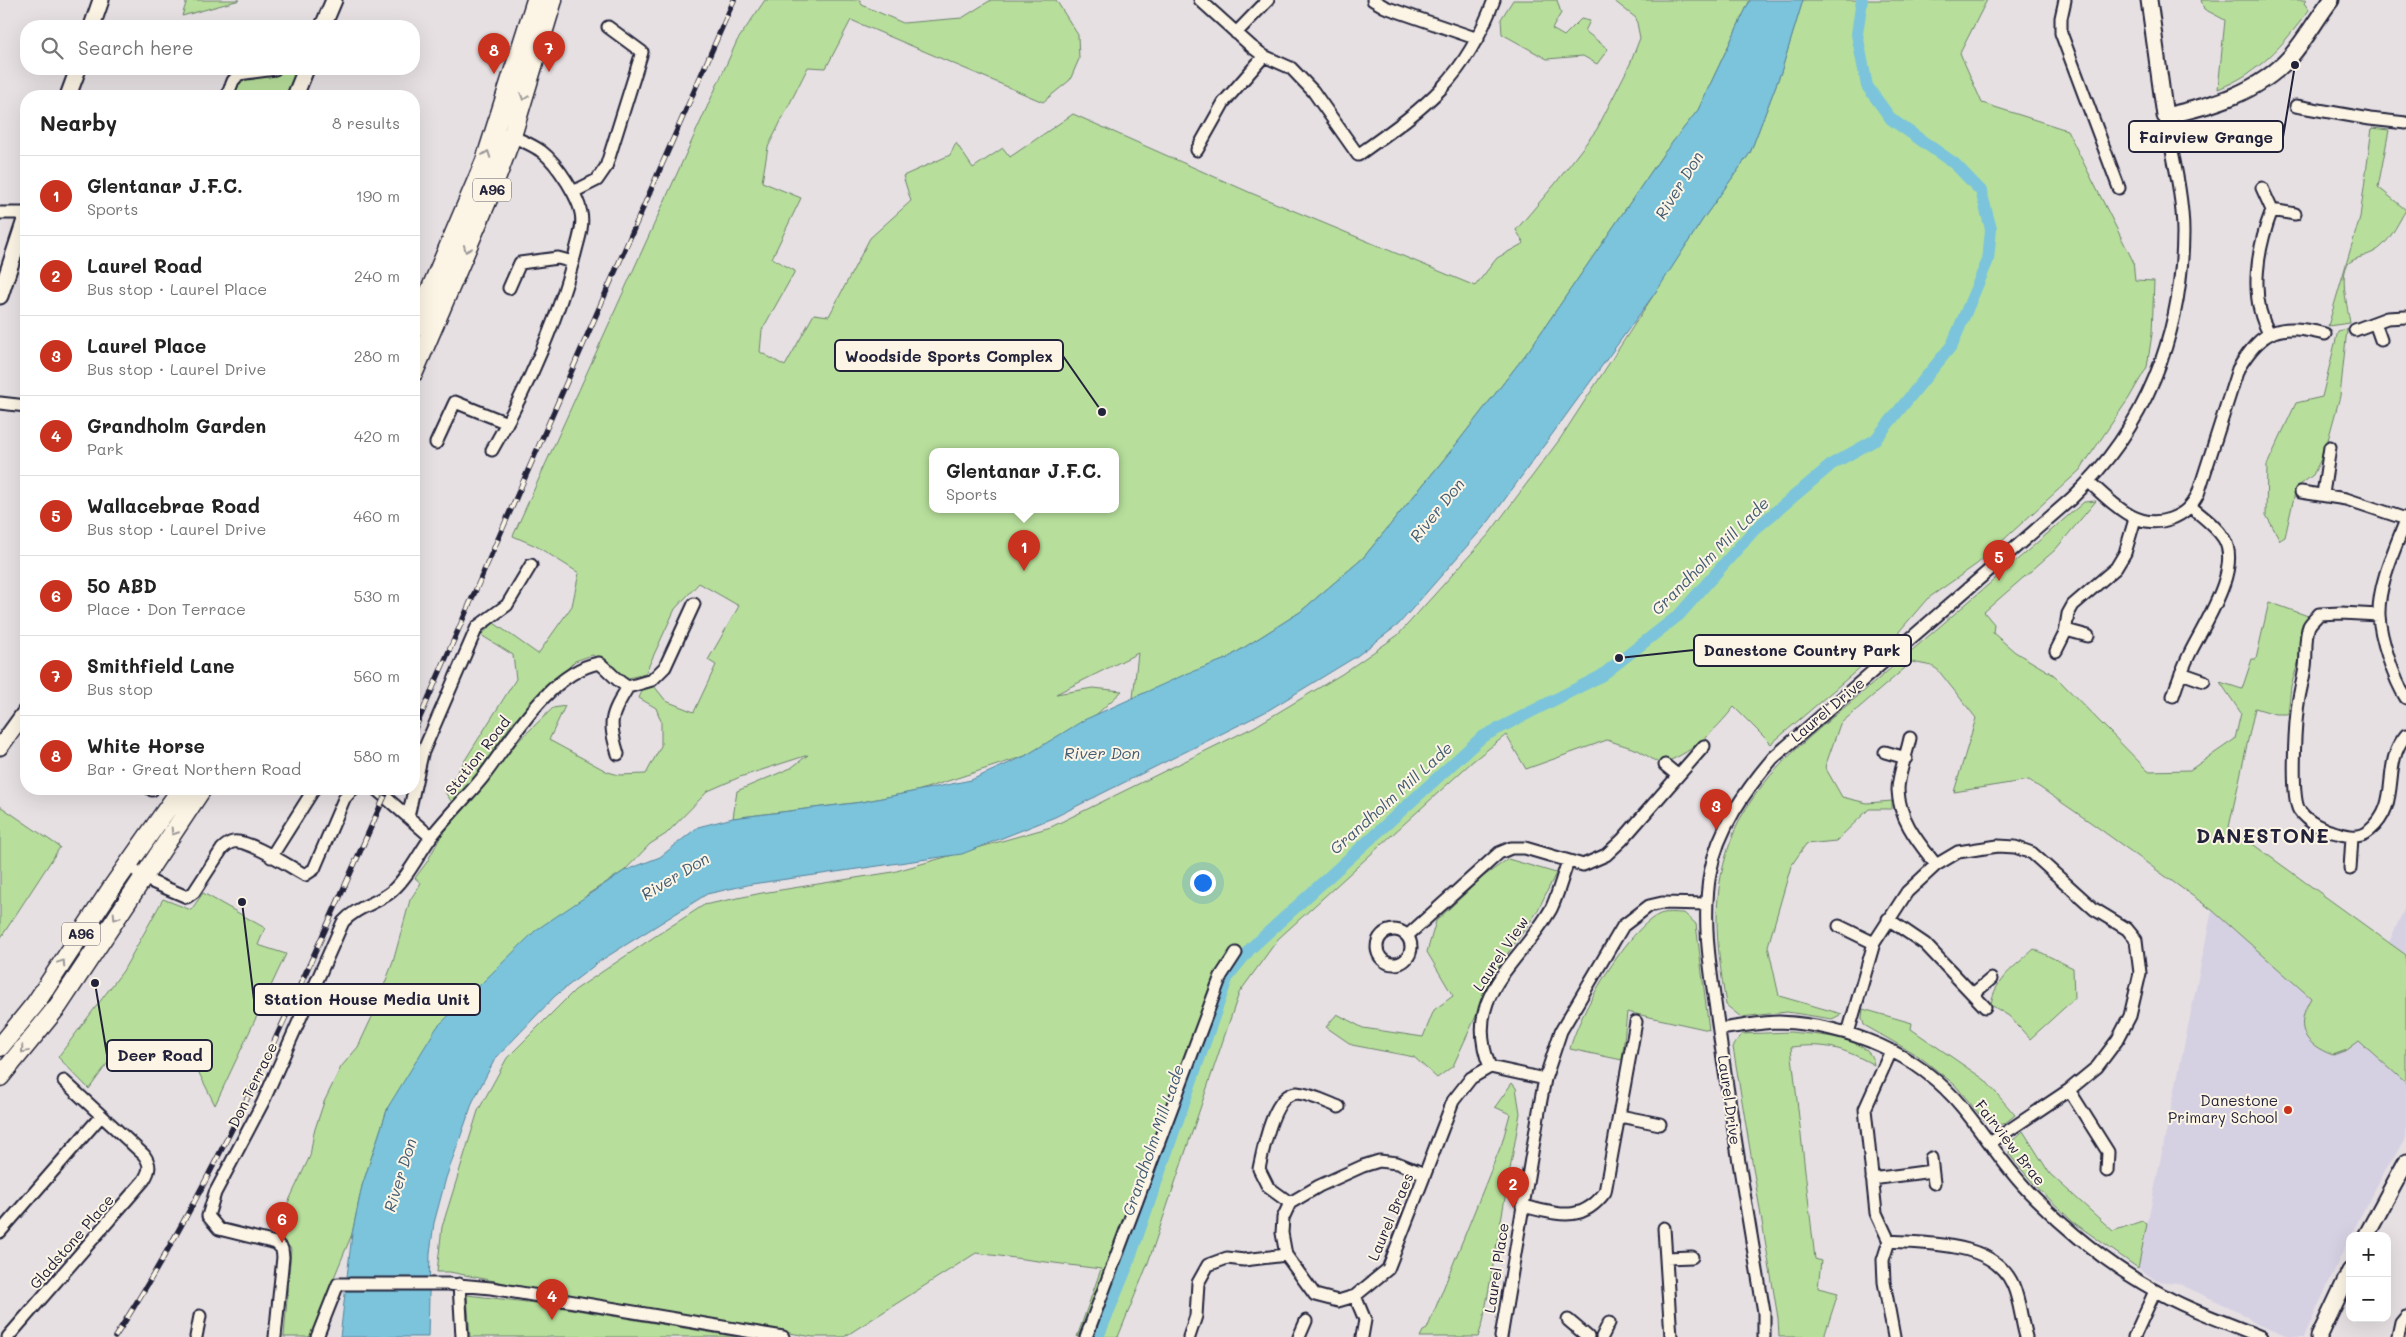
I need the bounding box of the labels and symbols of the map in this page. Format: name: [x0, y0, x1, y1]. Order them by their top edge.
pin: 7: [533, 31, 565, 72]
pin: 8: [478, 33, 510, 74]
one-way arrow: [520, 92, 530, 101]
callout: Fairview Grange: [2129, 121, 2283, 152]
text: Fairview Grange: [2139, 126, 2273, 147]
water label: River Don: [1650, 147, 1708, 223]
one-way arrow: [481, 150, 491, 159]
road number: A96: [473, 178, 511, 202]
one-way arrow: [463, 244, 473, 253]
callout: Woodside Sports Complex: [835, 340, 1063, 371]
text: Woodside Sports Complex: [845, 345, 1053, 366]
water label: River Don: [1405, 473, 1469, 546]
water label: Grandholm Mill Lade: [1646, 492, 1773, 619]
pin: 1: [1008, 530, 1040, 571]
pin: 5: [1983, 540, 2015, 581]
callout: Danestone Country Park: [1694, 635, 1911, 666]
text: Danestone Country Park: [1704, 639, 1900, 660]
street label: Laurel Drive: [1786, 672, 1868, 746]
street label: Station Road: [440, 712, 514, 799]
water label: Grandholm Mill Lade: [1325, 737, 1457, 858]
water label: River Don: [1064, 742, 1140, 763]
pin: 3: [1700, 789, 1732, 830]
district label: DANESTONE: [2196, 822, 2330, 848]
one-way arrow: [171, 827, 181, 836]
water label: River Don: [637, 847, 713, 904]
your location: [1190, 870, 1216, 896]
one-way arrow: [113, 912, 123, 921]
street label: Laurel View: [1468, 912, 1533, 995]
road number: A96: [62, 922, 100, 946]
one-way arrow: [56, 960, 65, 969]
callout: Station House Media Unit: [254, 984, 480, 1015]
text: Station House Media Unit: [264, 988, 470, 1009]
street label: Don Terrace: [223, 1039, 281, 1131]
callout: Deer Road: [107, 1040, 212, 1071]
one-way arrow: [21, 1044, 29, 1053]
text: Deer Road: [117, 1044, 203, 1065]
street label: Laurel Drive: [1714, 1054, 1746, 1146]
water label: Grandholm Mill Lade: [1117, 1061, 1188, 1218]
place label: Danestone Primary School: [2168, 1090, 2278, 1127]
street label: Fairview Brae: [1971, 1095, 2051, 1189]
marker: Danestone Primary School: [2282, 1104, 2294, 1116]
water label: River Don: [378, 1135, 421, 1214]
pin: 2: [1497, 1167, 1529, 1208]
street label: Laurel Braes: [1363, 1170, 1418, 1264]
street label: Gladstone Place: [25, 1190, 118, 1293]
pin: 6: [266, 1202, 298, 1243]
street label: Laurel Place: [1479, 1221, 1513, 1314]
pin: 4: [536, 1279, 568, 1320]

